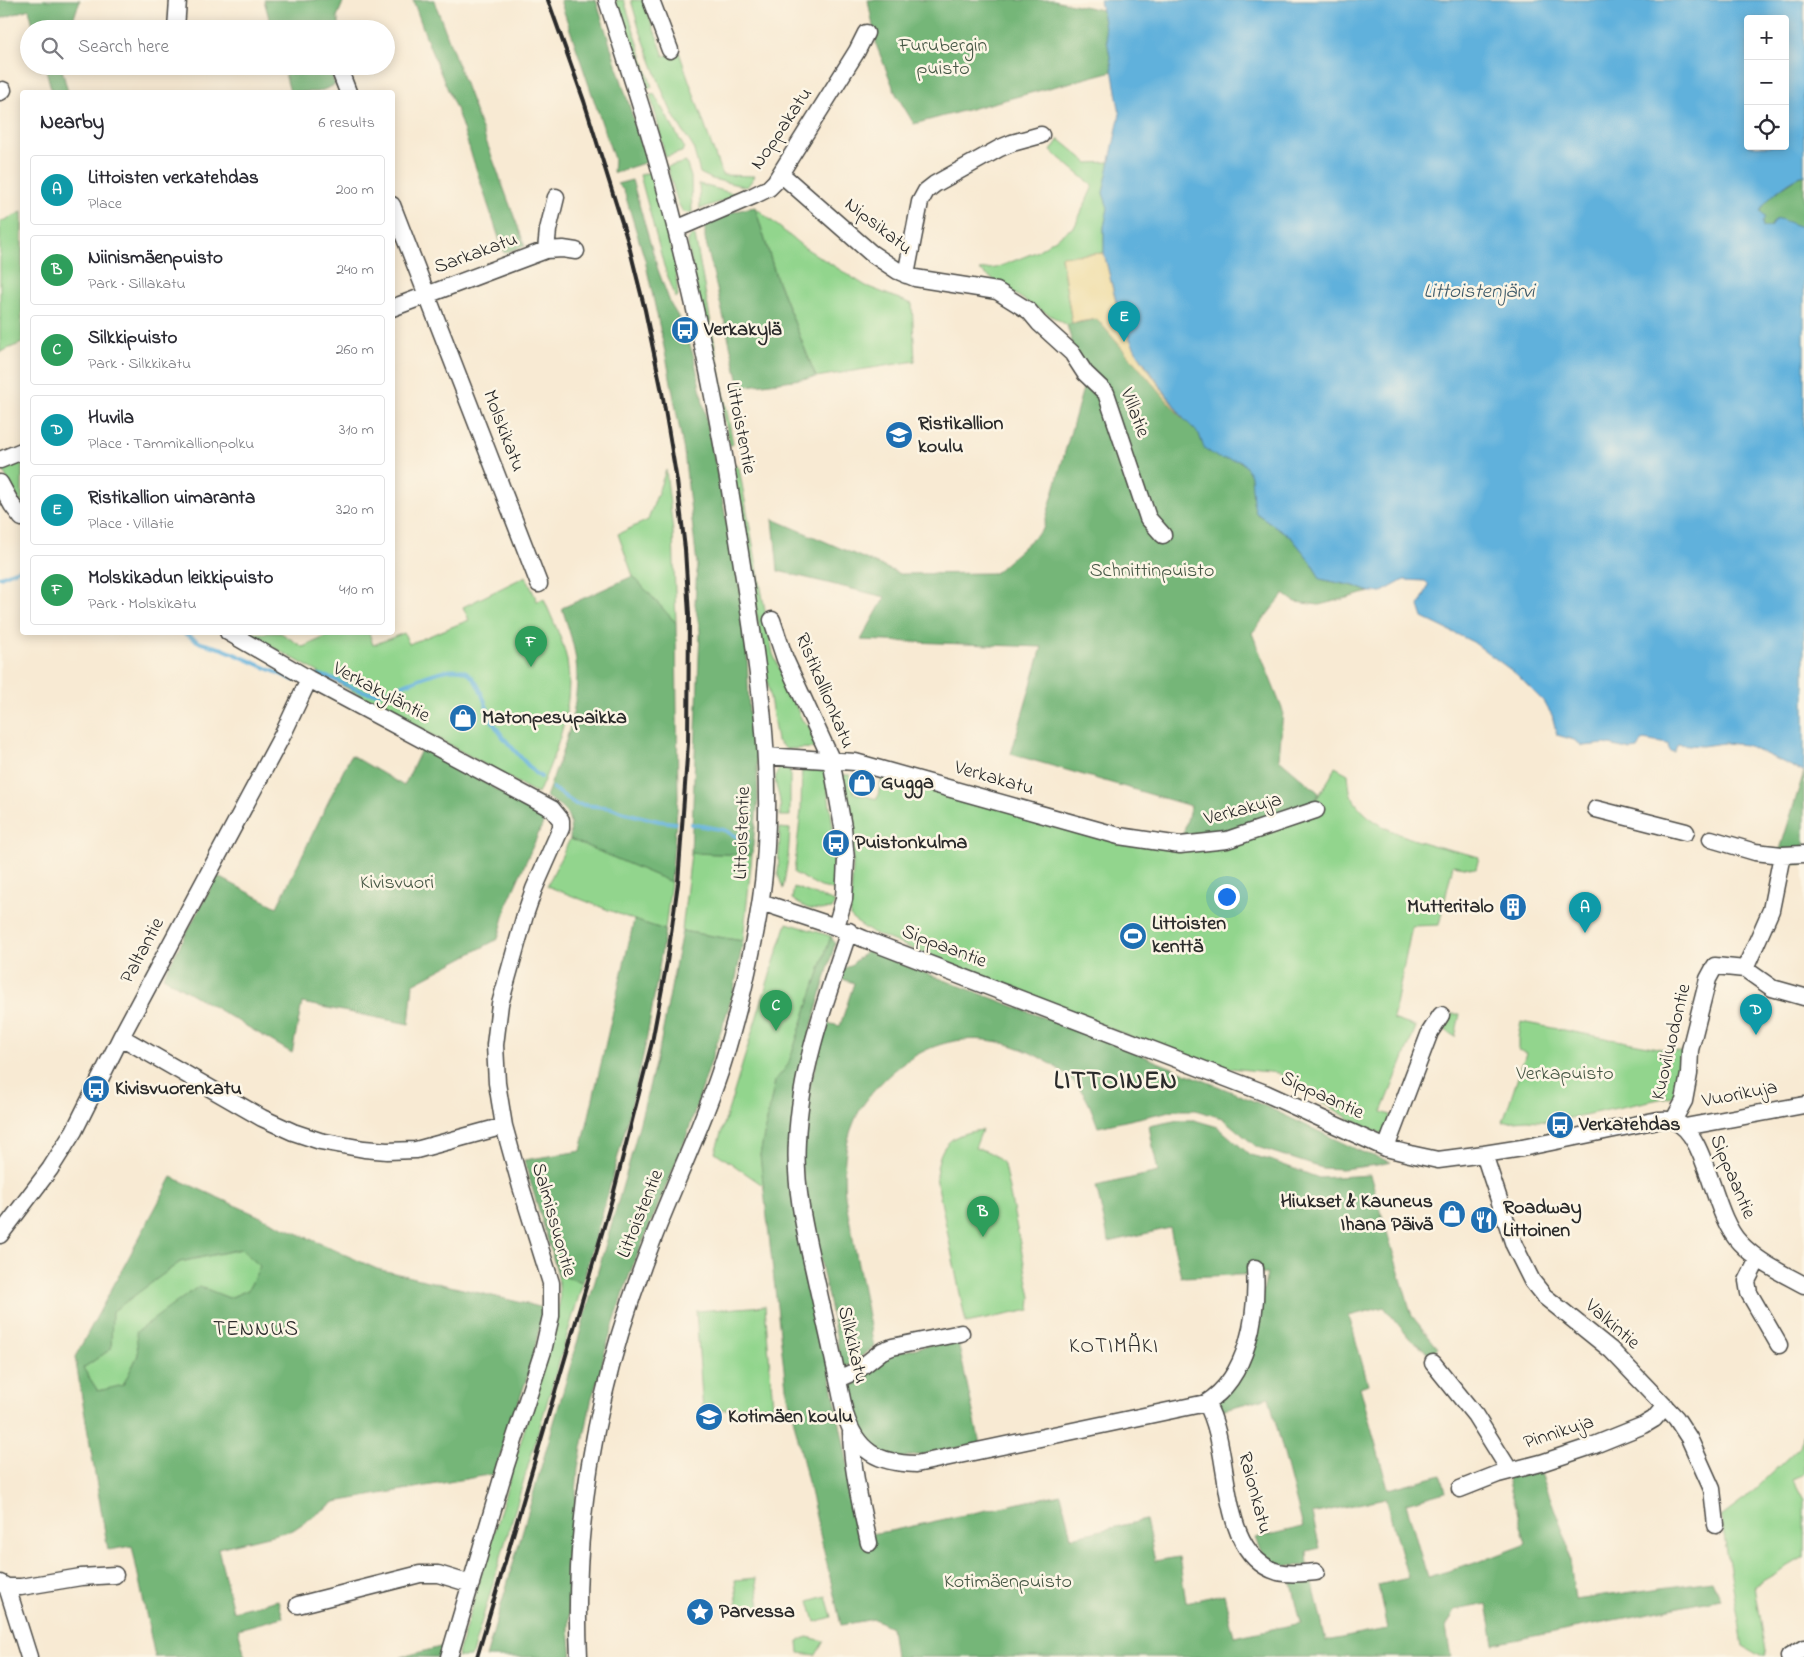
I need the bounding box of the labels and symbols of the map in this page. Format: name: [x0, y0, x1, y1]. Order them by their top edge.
park label: Furubergin puisto: [898, 32, 987, 84]
street label: Noppakatu: [744, 82, 820, 176]
street label: Nipsikatu: [838, 191, 918, 263]
street label: Sarkakatu: [430, 225, 522, 283]
water label: Littoistenjärvi: [1423, 277, 1537, 307]
pin: E: [1108, 301, 1140, 342]
bus stop icon: Verkakylä: [670, 315, 700, 345]
place label: Verkakylä: [703, 316, 782, 346]
street label: Littoistentie: [717, 379, 763, 477]
street label: Villatie: [1111, 383, 1157, 442]
street label: Molskikatu: [474, 386, 532, 476]
place label: Ristikallion koulu: [918, 410, 1003, 462]
school or university icon: Ristikallion koulu: [884, 420, 914, 450]
park label: Schnittinpuisto: [1090, 557, 1214, 586]
pin: F: [515, 626, 547, 667]
street label: Ristikallionkatu: [787, 629, 861, 753]
street label: Verkakyläntie: [326, 655, 435, 731]
shop icon: Matonpesupaikka: [448, 703, 478, 733]
place label: Matonpesupaikka: [482, 704, 627, 733]
street label: Verkakatu: [950, 754, 1037, 804]
shop icon: Gugga: [847, 768, 877, 798]
place label: Gugga: [881, 769, 934, 799]
street label: Littoistentie: [727, 786, 759, 880]
street label: Verkakuja: [1200, 786, 1285, 834]
bus stop icon: Puistonkulma: [821, 828, 851, 858]
place label: Puistonkulma: [855, 829, 968, 858]
park label: Kivisvuori: [360, 869, 434, 898]
your location: [1214, 884, 1240, 910]
building icon: Mutteritalo: [1498, 892, 1528, 922]
pin: A: [1569, 892, 1601, 933]
place label: Mutteritalo: [1407, 893, 1494, 922]
place label: Littoisten kenttä: [1152, 910, 1226, 962]
street label: Paltantie: [113, 913, 173, 989]
street label: Sippaantie: [897, 918, 991, 976]
sports icon: Littoisten kenttä: [1118, 921, 1148, 951]
street label: Kuoviluodontie: [1645, 981, 1699, 1103]
pin: C: [760, 990, 792, 1031]
pin: D: [1740, 994, 1772, 1035]
park label: Verkapuisto: [1515, 1060, 1614, 1089]
district label: LITTOINEN: [1054, 1064, 1178, 1100]
street label: Sippaantie: [1276, 1064, 1368, 1128]
bus stop icon: Kivisvuorenkatu: [81, 1074, 111, 1104]
street label: Vuorikuja: [1699, 1074, 1780, 1117]
place label: Kivisvuorenkatu: [115, 1075, 242, 1104]
bus stop icon: Verkatehdas: [1545, 1110, 1575, 1140]
place label: Verkatehdas: [1578, 1111, 1681, 1140]
street label: Sippaantie: [1701, 1130, 1763, 1224]
street label: Salmissuontie: [523, 1160, 583, 1280]
street label: Littoistentie: [610, 1165, 672, 1263]
place label: Hiukset & Kauneus Ihana Päivä: [1280, 1188, 1434, 1240]
place label: Roadway Littoinen: [1503, 1194, 1582, 1246]
pin: B: [967, 1196, 999, 1237]
shop icon: Hiukset & Kauneus Ihana Päivä: [1437, 1199, 1467, 1229]
restaurant icon: Roadway Littoinen: [1469, 1205, 1499, 1235]
street label: Valkintie: [1577, 1292, 1646, 1357]
street label: Silkkikatu: [829, 1303, 875, 1387]
district label: TENNUS: [213, 1315, 299, 1345]
district label: KOTIMÄKI: [1069, 1332, 1159, 1362]
school or university icon: Kotimäen koulu: [694, 1402, 724, 1432]
place label: Kotimäen koulu: [728, 1403, 853, 1432]
street label: Pinnikuja: [1520, 1408, 1598, 1458]
street label: Raionkatu: [1229, 1449, 1279, 1537]
park label: Kotimäenpuisto: [944, 1568, 1072, 1597]
place icon: Parvessa: [685, 1597, 715, 1627]
place label: Parvessa: [719, 1598, 795, 1627]

